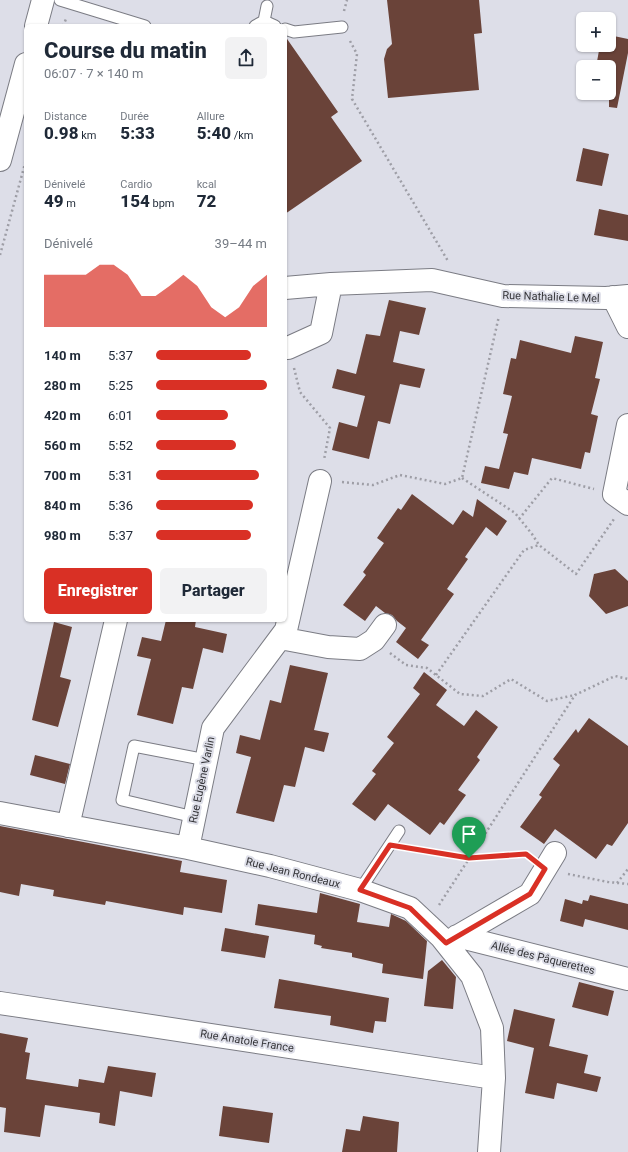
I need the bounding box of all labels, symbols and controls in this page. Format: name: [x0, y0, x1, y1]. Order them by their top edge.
map controls: [576, 12, 616, 100]
button: +: [576, 12, 616, 52]
button: share: [225, 37, 267, 79]
text: Course du matin: [44, 38, 207, 63]
button: −: [576, 60, 616, 100]
text: 06:07 · 7 × 140 m: [44, 66, 143, 81]
text: Distance: [44, 110, 87, 123]
text: Durée: [120, 110, 149, 123]
text: Allure: [197, 110, 225, 123]
text: 0.98: [44, 123, 78, 143]
text: 5:33: [120, 123, 155, 143]
text: 5:40: [197, 123, 231, 143]
text: km: [78, 129, 96, 142]
text: /km: [231, 129, 254, 142]
text: Dénivelé: [44, 178, 85, 191]
text: Cardio: [120, 178, 152, 191]
text: kcal: [197, 178, 217, 191]
text: 49: [44, 191, 64, 211]
text: 154: [120, 191, 150, 211]
text: 72: [197, 191, 216, 211]
text: m: [64, 197, 76, 210]
text: bpm: [150, 197, 174, 210]
text: Dénivelé: [44, 236, 93, 251]
text: 39–44 m: [215, 236, 267, 251]
street label: Rue Nathalie Le Mel: [502, 289, 600, 305]
text: 140 m: [44, 348, 81, 363]
text: 5:37: [108, 348, 133, 363]
text: 280 m: [44, 378, 81, 393]
text: 5:25: [108, 378, 133, 393]
text: 420 m: [44, 408, 81, 423]
text: 6:01: [108, 408, 133, 423]
text: 560 m: [44, 438, 81, 453]
text: 5:52: [108, 438, 133, 453]
text: 700 m: [44, 468, 81, 483]
text: 5:31: [108, 468, 133, 483]
text: 840 m: [44, 498, 81, 513]
text: 5:36: [108, 498, 133, 513]
text: 980 m: [44, 528, 81, 543]
text: 5:37: [108, 528, 133, 543]
button: Enregistrer: [44, 568, 152, 614]
button: Partager: [160, 568, 267, 614]
street label: Rue Eugène Varlin: [186, 736, 218, 824]
pin: [452, 817, 486, 858]
icon: arrive: [458, 823, 480, 845]
street label: Rue Jean Rondeaux: [244, 855, 342, 891]
street label: Allée des Pâquerettes: [490, 939, 597, 977]
street label: Rue Anatole France: [199, 1027, 295, 1055]

